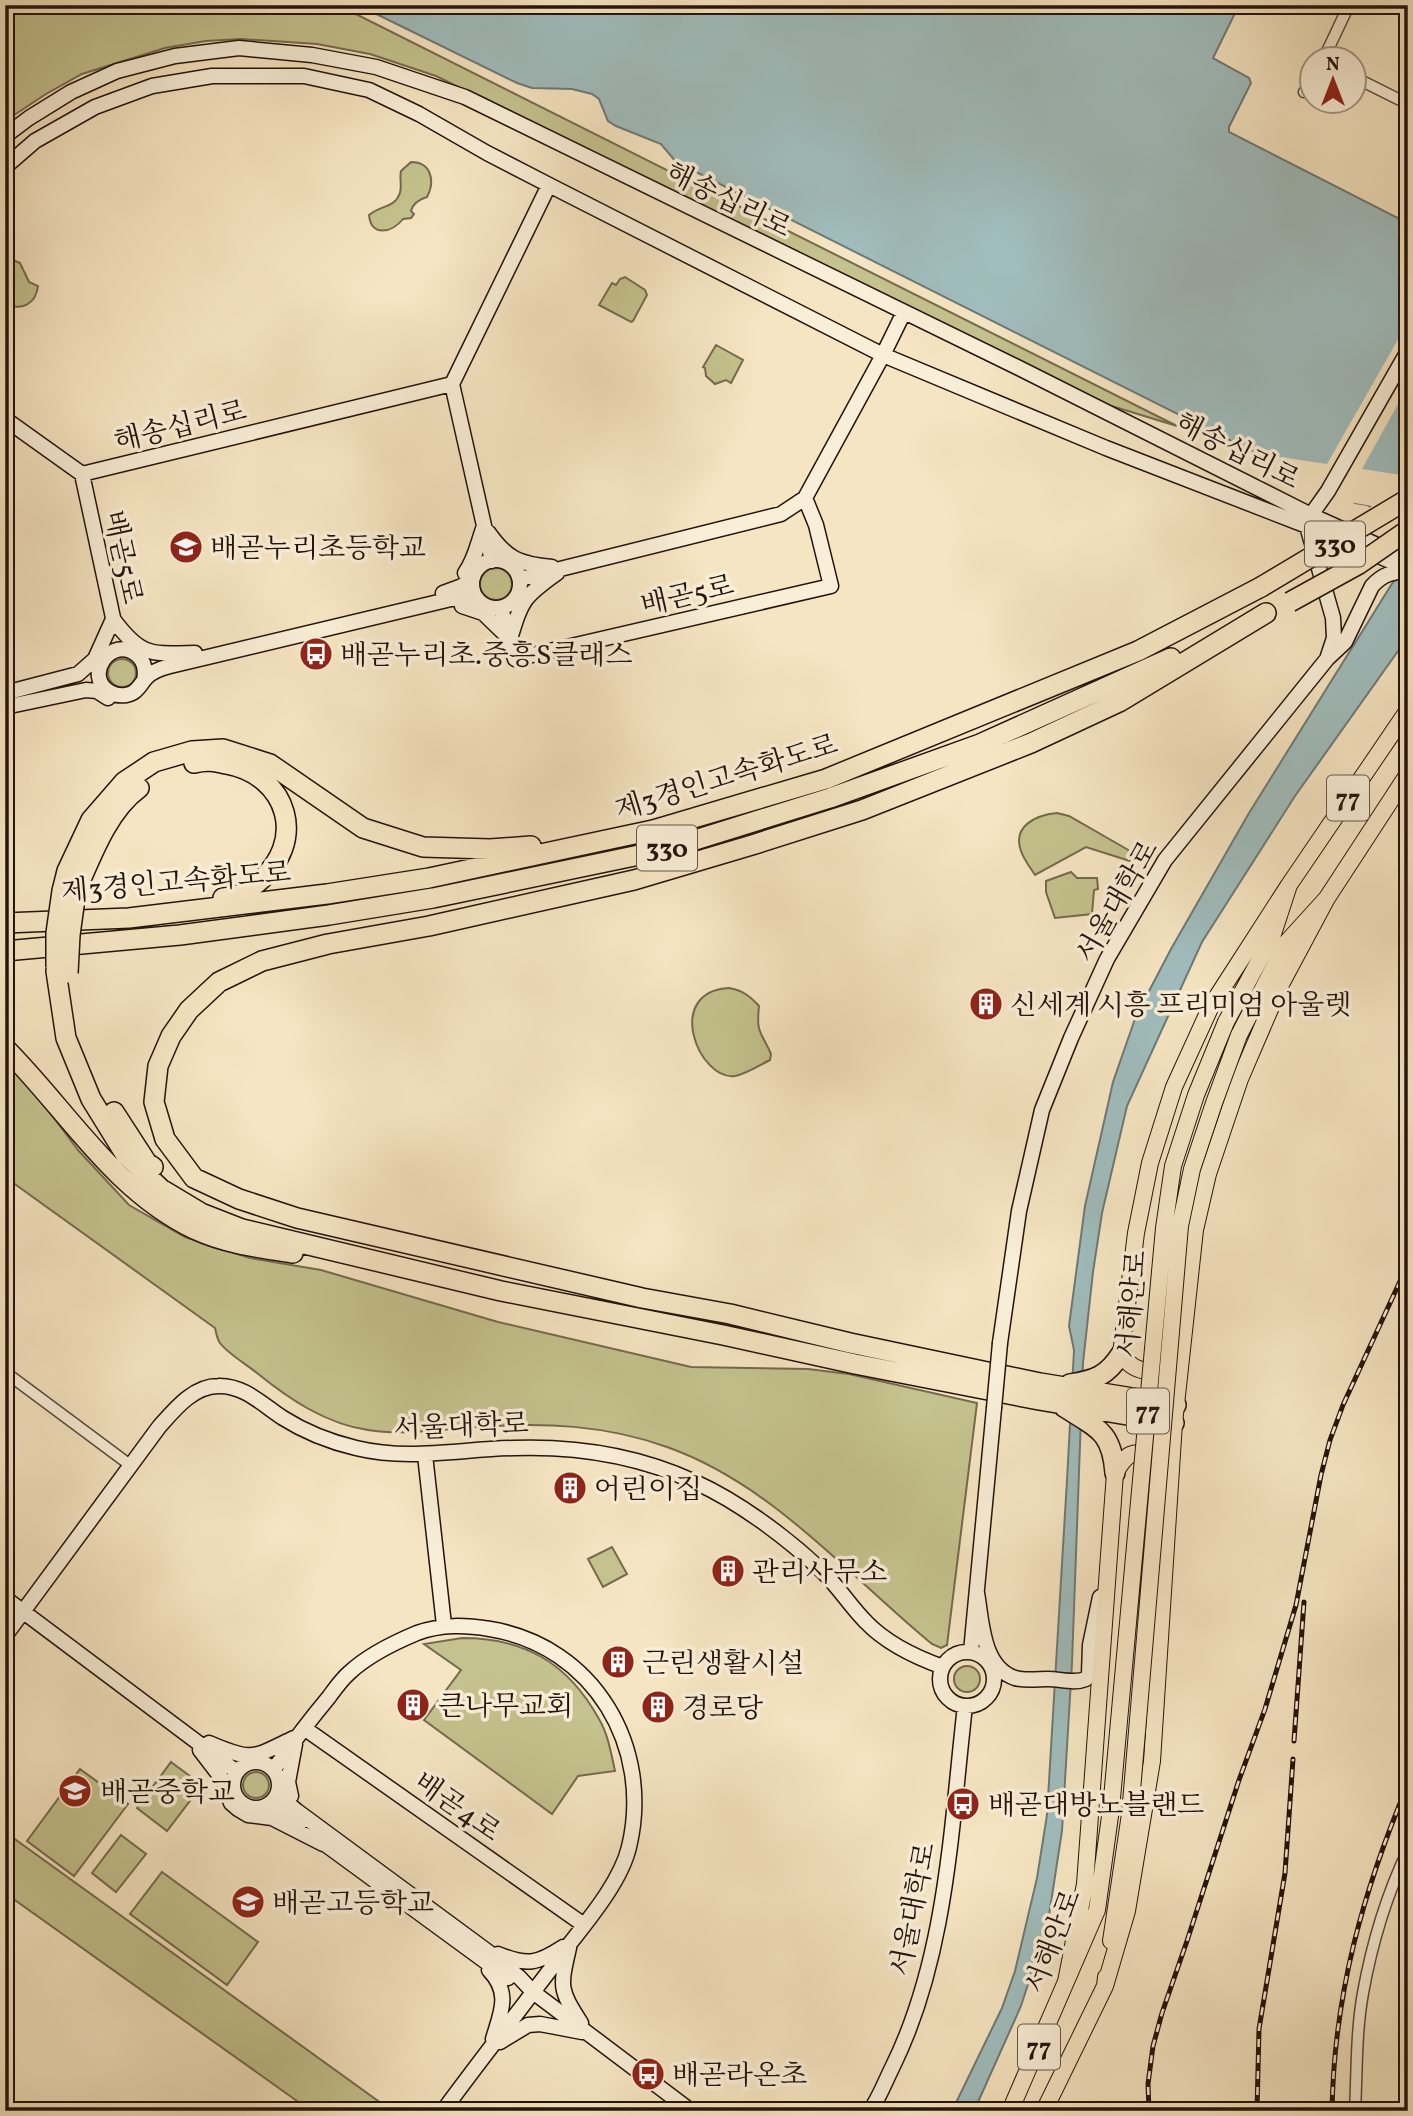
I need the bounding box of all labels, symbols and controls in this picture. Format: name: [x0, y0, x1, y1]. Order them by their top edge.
north arrow: [1298, 46, 1368, 116]
text: N: [1326, 52, 1340, 78]
street label: 해송십리로: [659, 154, 797, 248]
street label: 해송십리로: [110, 392, 251, 463]
street label: 해송십리로: [1168, 404, 1306, 500]
street label: 배곧5로: [93, 507, 150, 608]
road number: 330: [1305, 522, 1365, 566]
school or university icon: 배곧누리초등학교: [167, 528, 205, 566]
place label: 배곧누리초등학교: [210, 530, 426, 569]
street label: 배곧5로: [637, 567, 738, 626]
bus stop icon: 배곧누리초.중흥S클래스: [297, 635, 335, 673]
place label: 배곧누리초.중흥S클래스: [340, 637, 633, 676]
street label: 제3경인고속화도로: [611, 726, 843, 831]
road number: 77: [1327, 776, 1369, 820]
road number: 330: [637, 826, 697, 870]
street label: 서울대학로: [1067, 834, 1169, 971]
street label: 제3경인고속화도로: [60, 854, 293, 913]
building icon: 신세계 시흥 프리미엄 아울렛: [967, 985, 1005, 1023]
place label: 신세계 시흥 프리미엄 아울렛: [1010, 987, 1351, 1026]
street label: 서해안로: [1109, 1249, 1158, 1360]
road number: 77: [1127, 1388, 1169, 1434]
street label: 서울대학로: [393, 1406, 529, 1449]
building icon: 어린이집: [551, 1469, 589, 1507]
place label: 어린이집: [594, 1471, 702, 1510]
building icon: 관리사무소: [709, 1552, 747, 1590]
place label: 관리사무소: [752, 1554, 887, 1593]
building icon: 근린생활시설: [599, 1643, 637, 1681]
place label: 근린생활시설: [642, 1645, 804, 1684]
building icon: 큰나무교회: [394, 1686, 432, 1724]
place label: 큰나무교회: [438, 1688, 573, 1727]
building icon: 경로당: [639, 1688, 677, 1726]
place label: 경로당: [682, 1690, 763, 1729]
street label: 배곧4로: [405, 1764, 508, 1852]
school or university icon: 배곧중학교: [56, 1772, 94, 1810]
place label: 배곧중학교: [100, 1774, 235, 1813]
bus stop icon: 배곧대방노블랜드: [944, 1785, 982, 1823]
place label: 배곧대방노블랜드: [988, 1787, 1204, 1826]
street label: 서울대학로: [882, 1839, 946, 1980]
school or university icon: 배곧고등학교: [229, 1883, 267, 1921]
street label: 서해안로: [1017, 1884, 1092, 1999]
place label: 배곧고등학교: [272, 1885, 434, 1924]
road number: 77: [1018, 2024, 1060, 2070]
bus stop icon: 배곧라온초: [629, 2055, 667, 2093]
place label: 배곧라온초: [672, 2057, 807, 2096]

